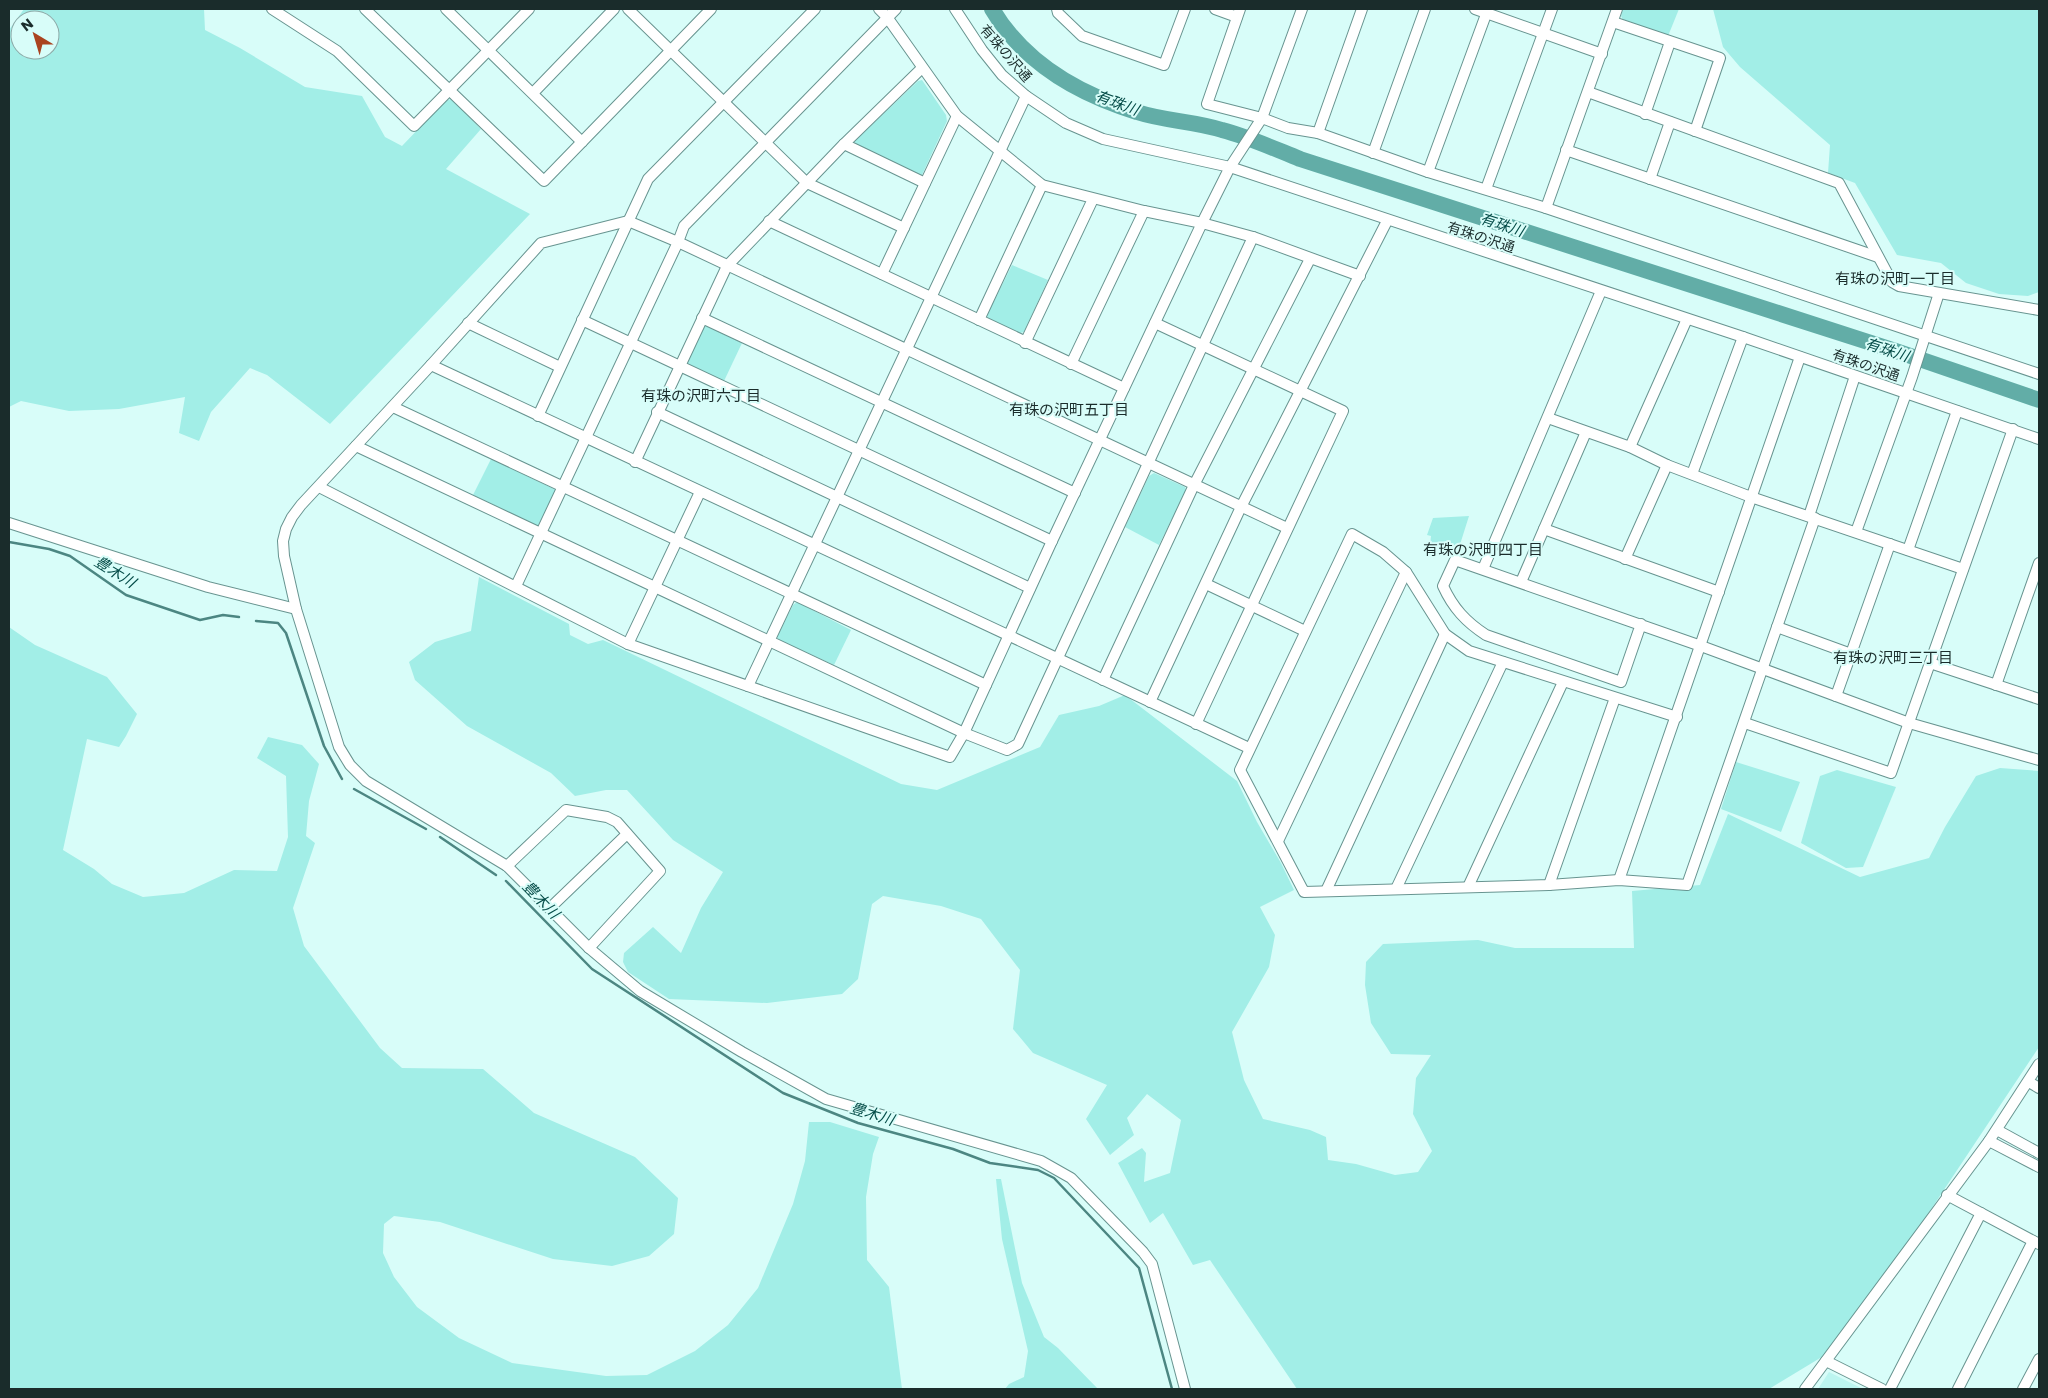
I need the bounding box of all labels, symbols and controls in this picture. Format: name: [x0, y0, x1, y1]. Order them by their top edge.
north arrow: [10, 10, 60, 60]
text: N: [17, 14, 37, 36]
street label: 有珠の沢通: [975, 20, 1037, 86]
water label: 有珠川: [1092, 85, 1144, 121]
water label: 有珠川: [1478, 208, 1529, 242]
street label: 有珠の沢通: [1445, 217, 1517, 257]
district label: 有珠の沢町一丁目: [1835, 268, 1955, 289]
water label: 有珠川: [1863, 333, 1914, 367]
street label: 有珠の沢通: [1830, 344, 1902, 386]
district label: 有珠の沢町六丁目: [641, 385, 761, 406]
district label: 有珠の沢町五丁目: [1009, 399, 1129, 420]
district label: 有珠の沢町四丁目: [1423, 539, 1543, 560]
water label: 豊木川: [91, 551, 142, 593]
district label: 有珠の沢町三丁目: [1833, 647, 1953, 668]
water label: 豊木川: [518, 876, 566, 925]
water label: 豊木川: [848, 1097, 899, 1131]

